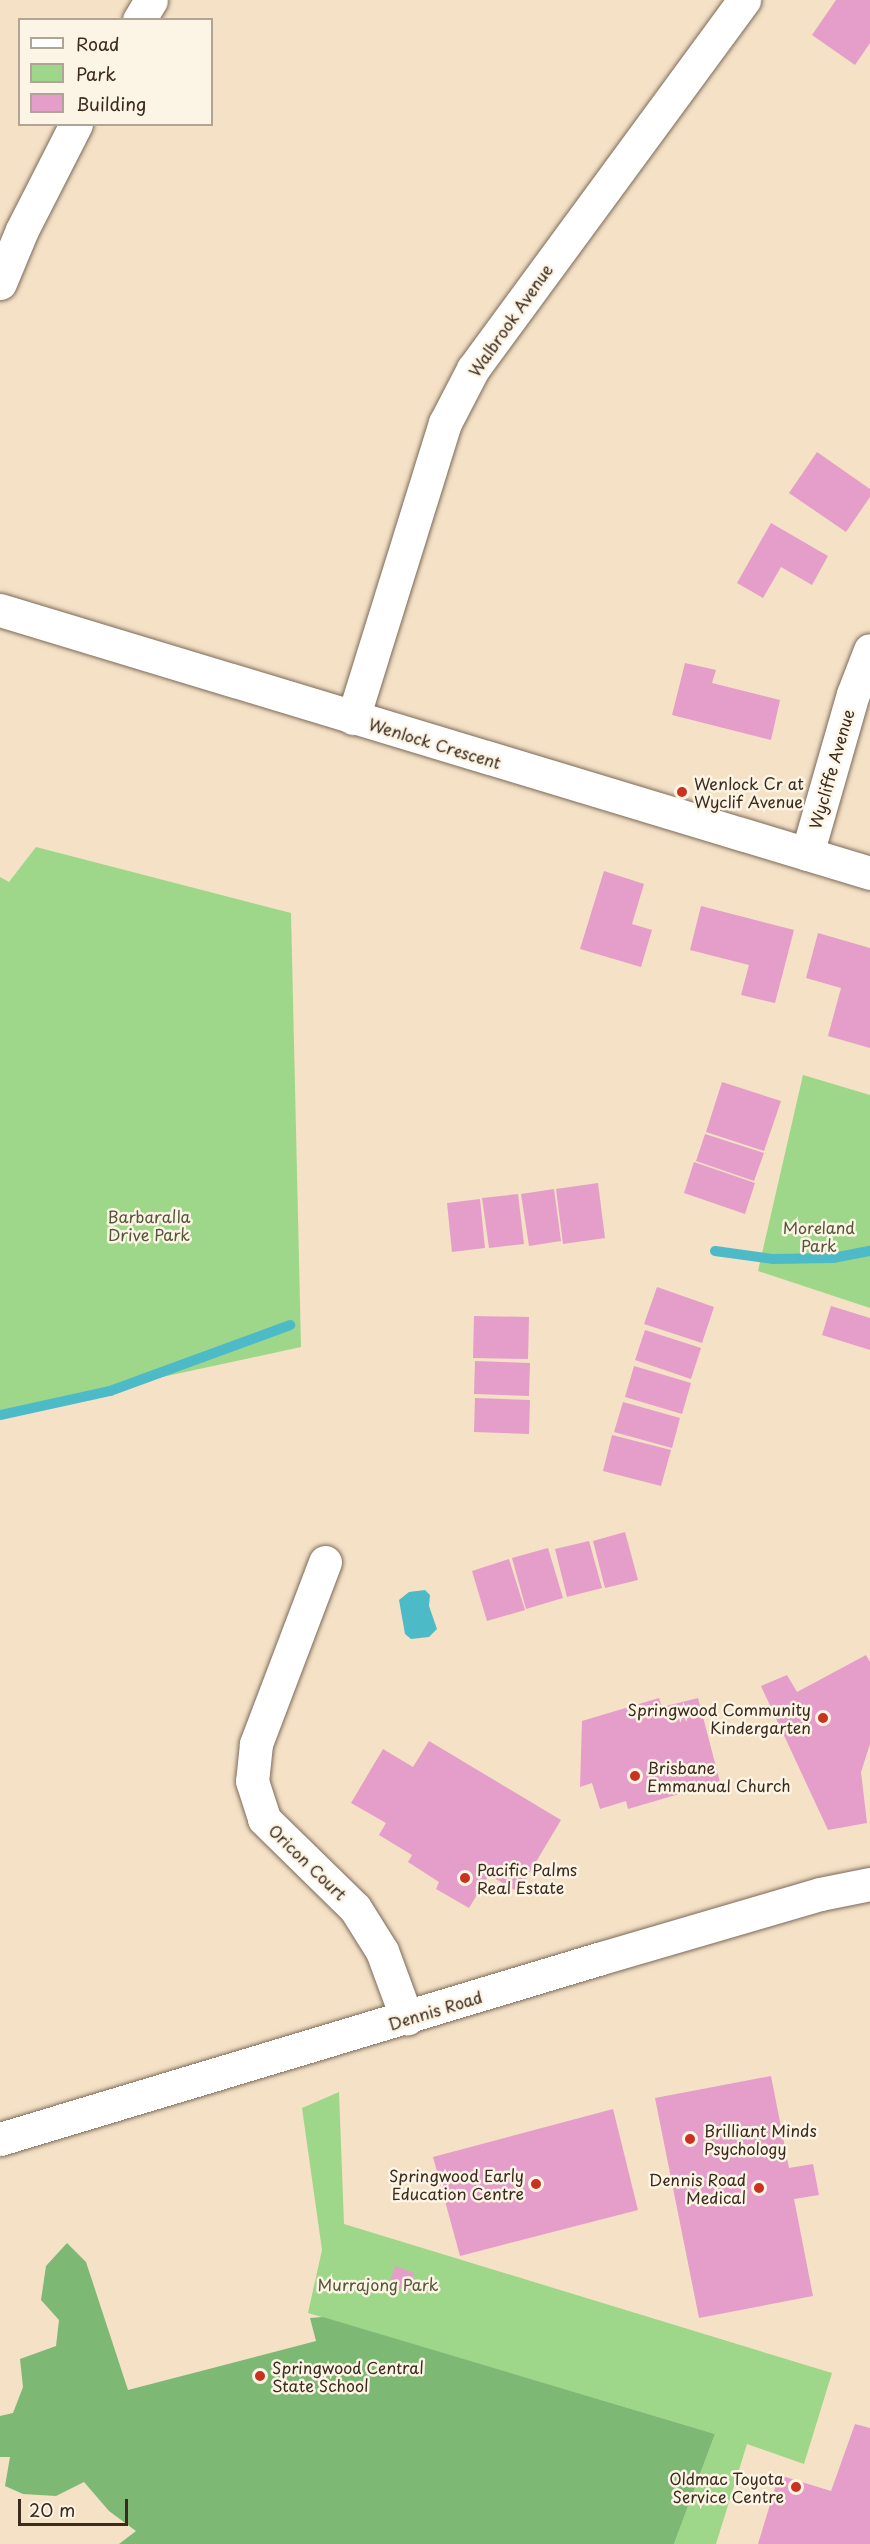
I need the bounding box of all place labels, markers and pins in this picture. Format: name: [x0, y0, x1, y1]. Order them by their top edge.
place label: Wenlock Cr at Wyclif Avenue: [694, 773, 805, 811]
marker: Wenlock Cr at Wyclif Avenue: [675, 785, 689, 799]
place label: Springwood Community Kindergarten: [627, 1699, 811, 1737]
marker: Springwood Community Kindergarten: [816, 1711, 830, 1725]
place label: Brisbane Emmanual Church: [647, 1757, 790, 1795]
marker: Brisbane Emmanual Church: [628, 1769, 642, 1783]
place label: Pacific Palms Real Estate: [477, 1859, 578, 1897]
marker: Pacific Palms Real Estate: [458, 1871, 472, 1885]
place label: Brilliant Minds Psychology: [704, 2120, 816, 2158]
marker: Brilliant Minds Psychology: [681, 2130, 699, 2148]
place label: Springwood Early Education Centre: [389, 2165, 524, 2203]
place label: Dennis Road Medical: [649, 2169, 746, 2207]
marker: Springwood Early Education Centre: [529, 2177, 543, 2191]
marker: Dennis Road Medical: [750, 2179, 768, 2197]
place label: Springwood Central State School: [272, 2357, 425, 2395]
marker: Springwood Central State School: [253, 2369, 267, 2383]
place label: Oldmac Toyota Service Centre: [670, 2468, 784, 2506]
marker: Oldmac Toyota Service Centre: [789, 2480, 803, 2494]

